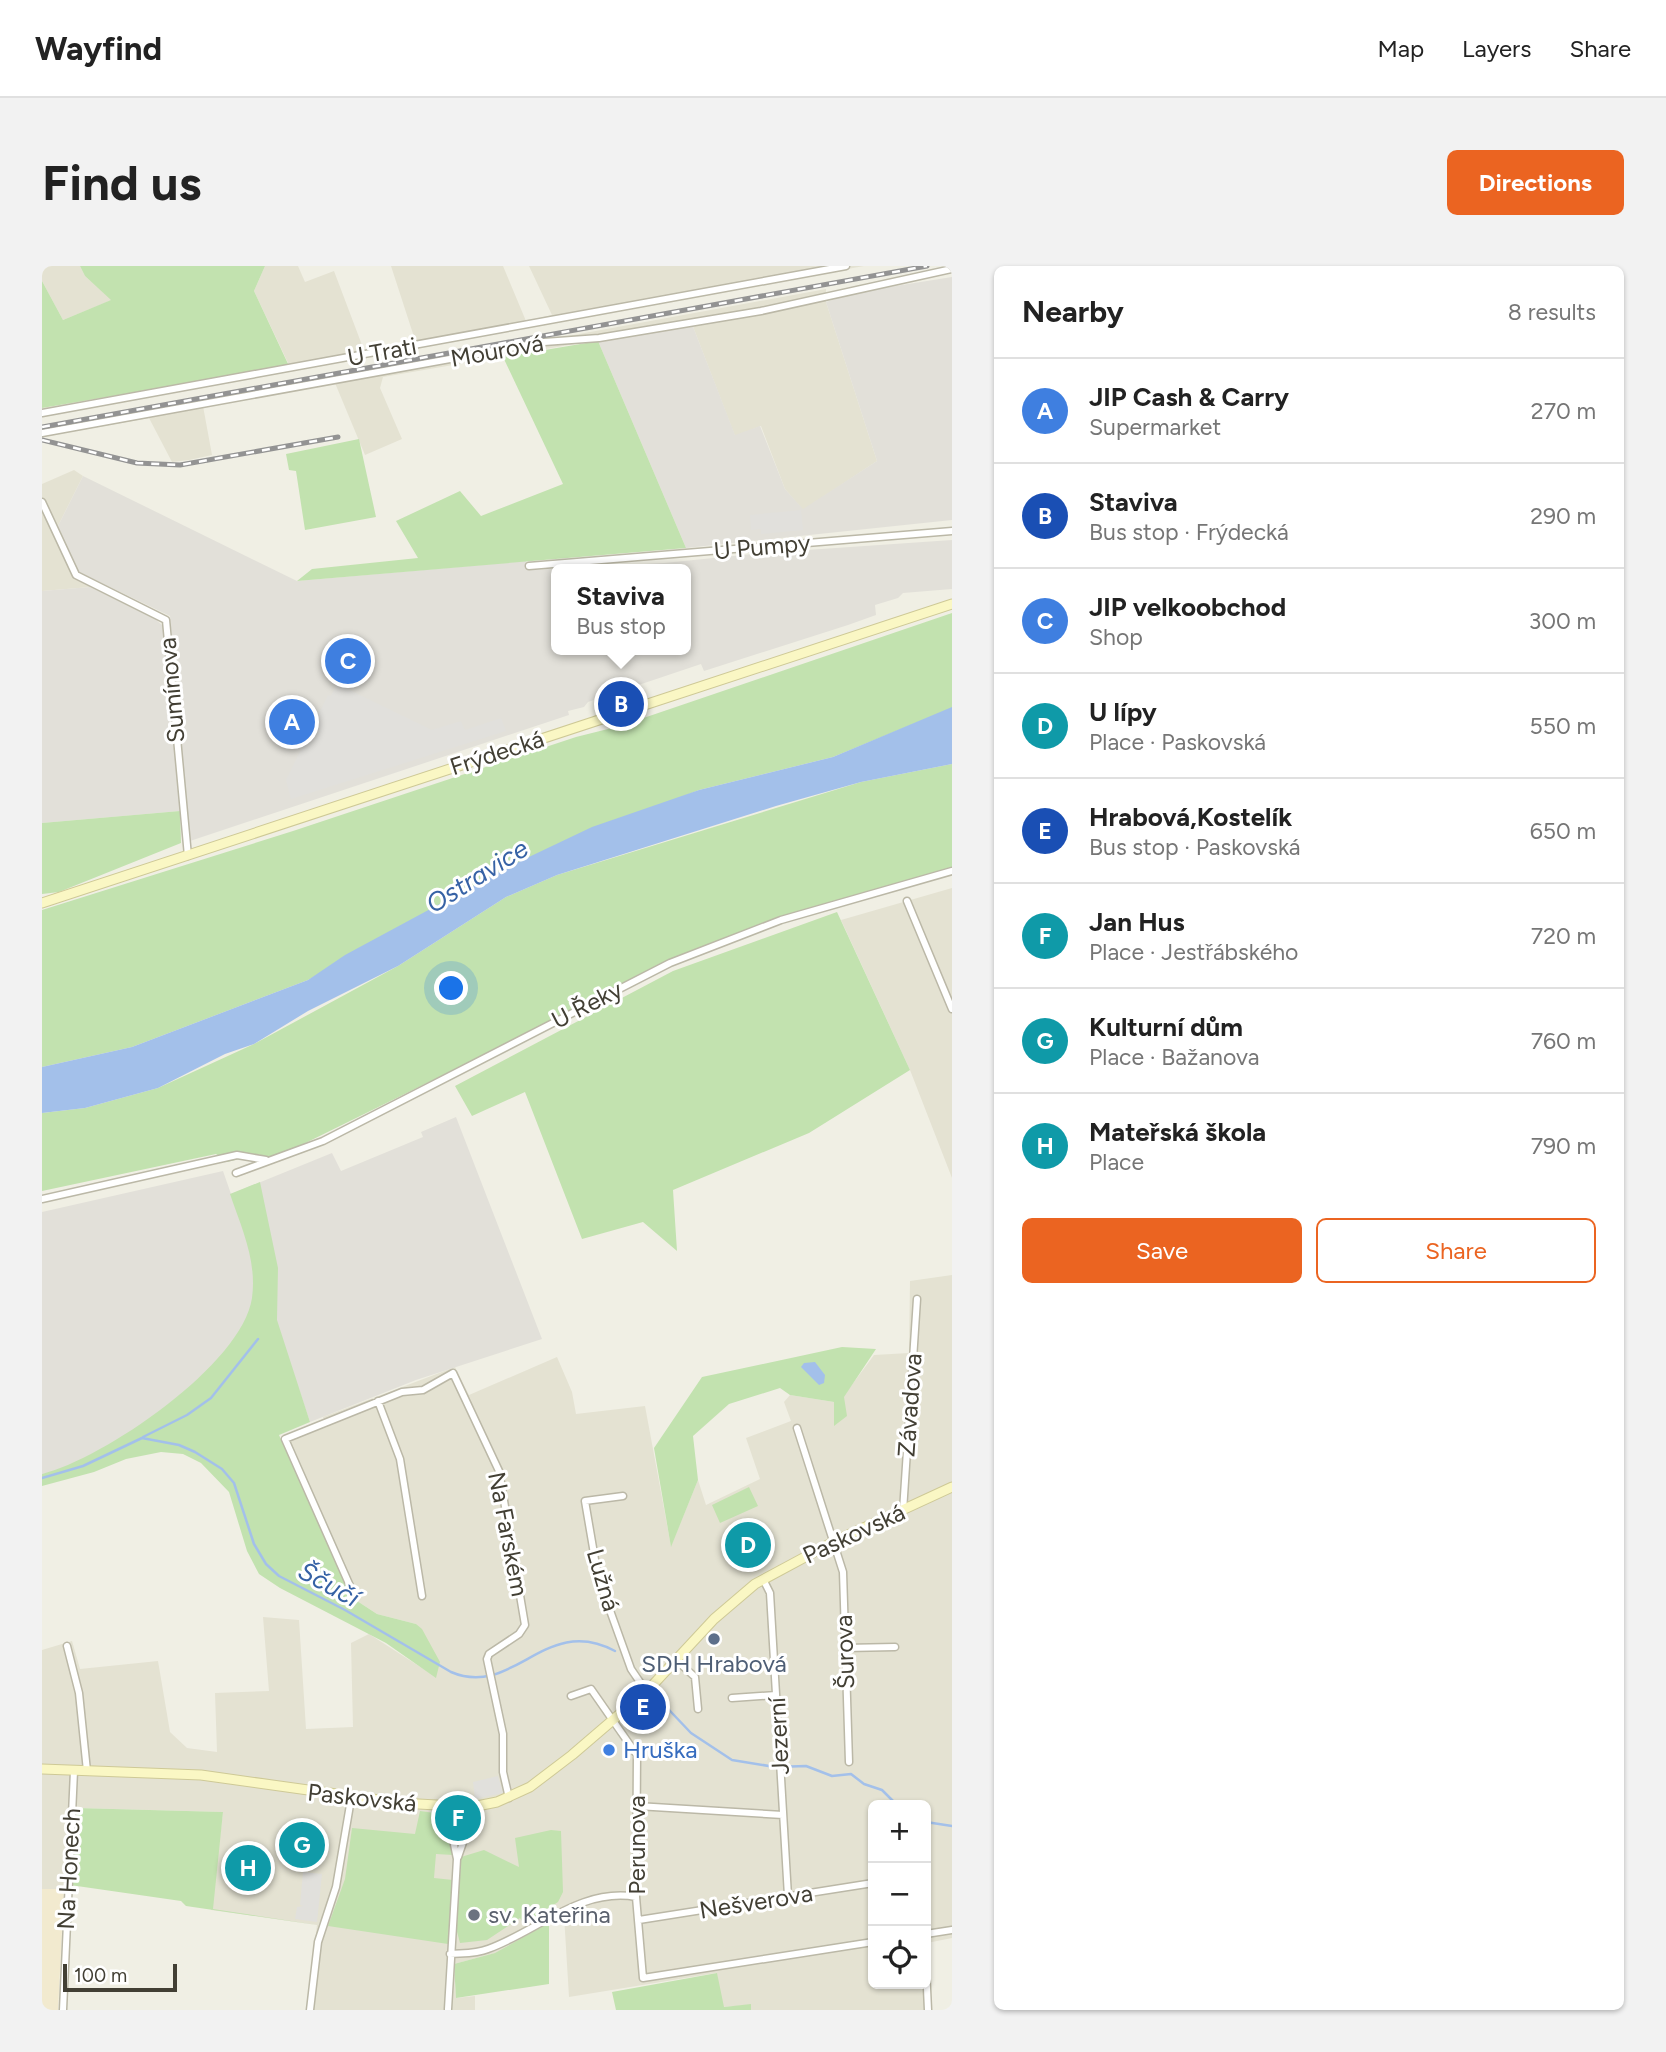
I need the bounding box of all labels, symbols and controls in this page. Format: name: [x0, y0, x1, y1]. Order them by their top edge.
text: Wayfind: [35, 29, 162, 68]
text: Map: [1377, 34, 1424, 63]
text: Layers: [1462, 34, 1531, 63]
text: Share: [1569, 34, 1631, 63]
button: Directions: [1447, 150, 1624, 215]
text: Find us: [42, 153, 201, 212]
text: Nearby: [1022, 293, 1124, 330]
text: 8 results: [1508, 298, 1596, 326]
street label: Mourová: [448, 328, 546, 373]
street label: U Trati: [345, 331, 419, 372]
text: JIP Cash & Carry: [1089, 381, 1289, 413]
text: A: [1037, 397, 1053, 425]
text: 270 m: [1531, 397, 1596, 425]
text: Supermarket: [1089, 413, 1221, 441]
text: Staviva: [1089, 486, 1178, 518]
text: B: [1038, 502, 1052, 530]
text: 290 m: [1530, 502, 1596, 530]
text: Bus stop · Frýdecká: [1089, 518, 1289, 546]
street label: U Pumpy: [712, 528, 812, 565]
popup: [551, 564, 691, 655]
text: Staviva: [576, 580, 665, 612]
text: JIP velkoobchod: [1089, 591, 1286, 623]
text: C: [1037, 607, 1053, 635]
text: 300 m: [1529, 607, 1596, 635]
text: Bus stop: [576, 612, 666, 640]
text: Shop: [1089, 623, 1143, 651]
pin: C: [325, 635, 371, 687]
street label: Sumínova: [152, 636, 191, 744]
pin: B: [598, 678, 644, 730]
pin: A: [269, 696, 315, 748]
text: U lípy: [1089, 696, 1157, 728]
text: D: [1037, 712, 1053, 740]
text: 550 m: [1530, 712, 1596, 740]
street label: Frýdecká: [446, 724, 547, 781]
text: Place · Paskovská: [1089, 728, 1266, 756]
text: Hrabová,Kostelík: [1089, 801, 1292, 833]
text: E: [1038, 817, 1052, 845]
text: 650 m: [1530, 817, 1596, 845]
water label: Ostravice: [420, 832, 534, 920]
text: Bus stop · Paskovská: [1089, 833, 1301, 861]
text: Jan Hus: [1089, 906, 1185, 938]
text: F: [1039, 922, 1051, 950]
text: 720 m: [1531, 922, 1596, 950]
text: Place · Jestřábského: [1089, 938, 1298, 966]
your location: [434, 971, 468, 1005]
street label: U Řeky: [547, 974, 627, 1035]
text: Kulturní dům: [1089, 1011, 1243, 1043]
text: G: [1036, 1027, 1054, 1055]
text: 760 m: [1531, 1027, 1596, 1055]
text: Place · Bažanova: [1089, 1043, 1259, 1071]
text: Mateřská škola: [1089, 1116, 1266, 1148]
text: H: [1036, 1132, 1054, 1160]
text: 790 m: [1531, 1132, 1596, 1160]
text: Place: [1089, 1148, 1144, 1176]
button: Save: [1022, 1218, 1302, 1283]
button: Share: [1316, 1218, 1596, 1283]
street label: Závadova: [891, 1352, 928, 1458]
street label: Na Farském: [482, 1469, 535, 1599]
street label: Paskovská: [798, 1497, 909, 1570]
pin: D: [725, 1519, 771, 1571]
street label: Lužná: [581, 1545, 626, 1614]
water label: Ščučí: [293, 1554, 368, 1615]
street label: Šurova: [829, 1614, 860, 1690]
marker: SDH Hrabová: [706, 1631, 722, 1647]
place label: SDH Hrabová: [641, 1649, 787, 1678]
pin: E: [620, 1681, 666, 1733]
street label: Jezerní: [762, 1695, 795, 1775]
place label: Hruška: [623, 1735, 697, 1764]
marker: Hruška: [601, 1742, 617, 1758]
street label: Paskovská: [306, 1777, 418, 1818]
pin: F: [435, 1792, 481, 1844]
street label: Perunova: [622, 1795, 651, 1895]
map controls: [868, 1800, 931, 1989]
button: +: [868, 1800, 931, 1863]
street label: Na Honech: [51, 1808, 86, 1930]
pin: G: [279, 1819, 325, 1871]
pin: H: [225, 1842, 271, 1894]
button: −: [868, 1863, 931, 1926]
street label: Nešverova: [697, 1878, 815, 1925]
place label: sv. Kateřina: [488, 1900, 611, 1929]
marker: sv. Kateřina: [466, 1907, 482, 1923]
button: locate: [868, 1926, 931, 1989]
scale bar: [63, 1961, 177, 1993]
text: 100 m: [74, 1964, 127, 1987]

